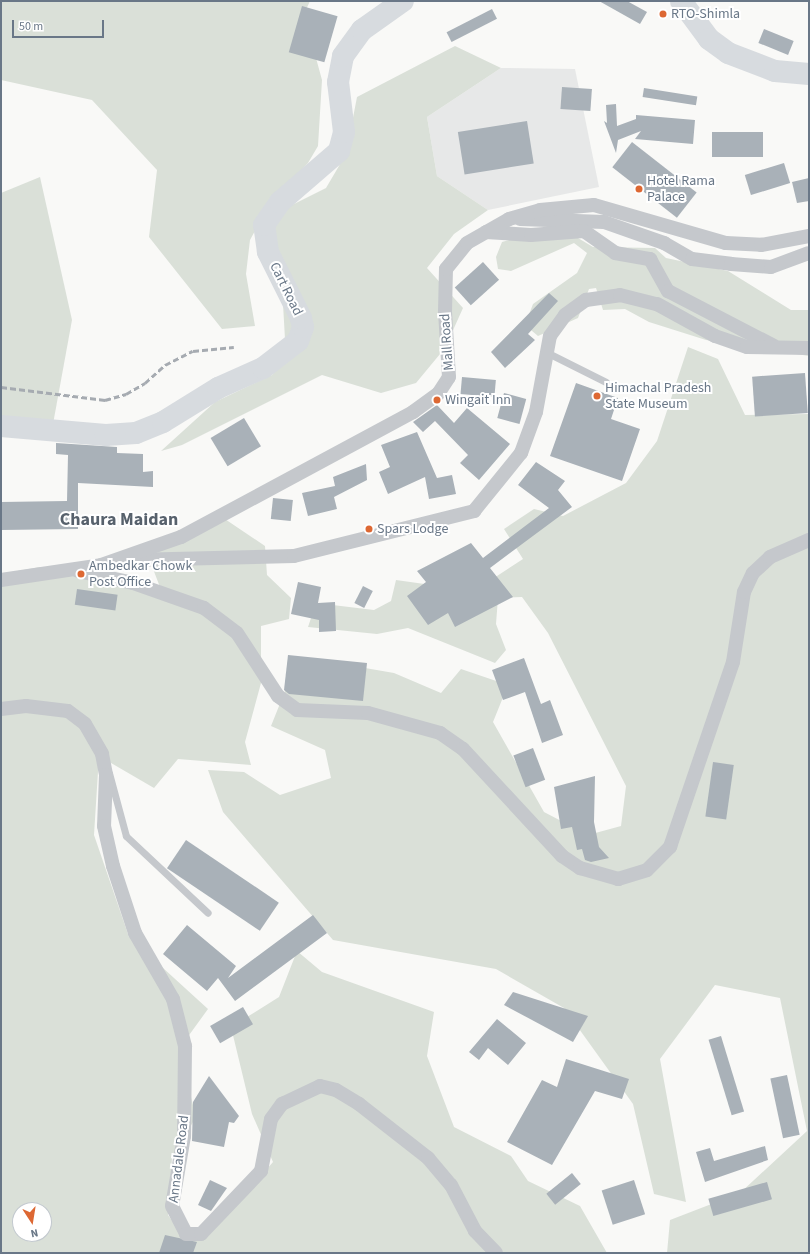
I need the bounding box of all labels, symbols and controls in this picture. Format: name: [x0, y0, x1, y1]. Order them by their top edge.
place label: RTO-Shimla: [671, 6, 740, 22]
marker: RTO-Shimla: [658, 9, 668, 19]
scale bar: [14, 12, 106, 38]
text: 50 m: [19, 18, 43, 35]
place label: Hotel Rama Palace: [647, 173, 715, 206]
marker: Hotel Rama Palace: [634, 184, 644, 194]
street label: Cart Road: [266, 259, 306, 319]
street label: Mall Road: [437, 313, 457, 371]
place label: Himachal Pradesh State Museum: [605, 380, 711, 412]
marker: Himachal Pradesh State Museum: [592, 391, 602, 401]
place label: Wingait Inn: [445, 392, 511, 408]
marker: Wingait Inn: [432, 395, 442, 405]
district label: Chaura Maidan: [60, 509, 178, 531]
place label: Spars Lodge: [377, 521, 448, 537]
marker: Spars Lodge: [364, 524, 374, 534]
place label: Ambedkar Chowk Post Office: [89, 558, 192, 590]
marker: Ambedkar Chowk Post Office: [76, 569, 86, 579]
street label: Annadale Road: [165, 1114, 193, 1204]
north arrow: [12, 1202, 52, 1242]
text: N: [29, 1225, 40, 1241]

